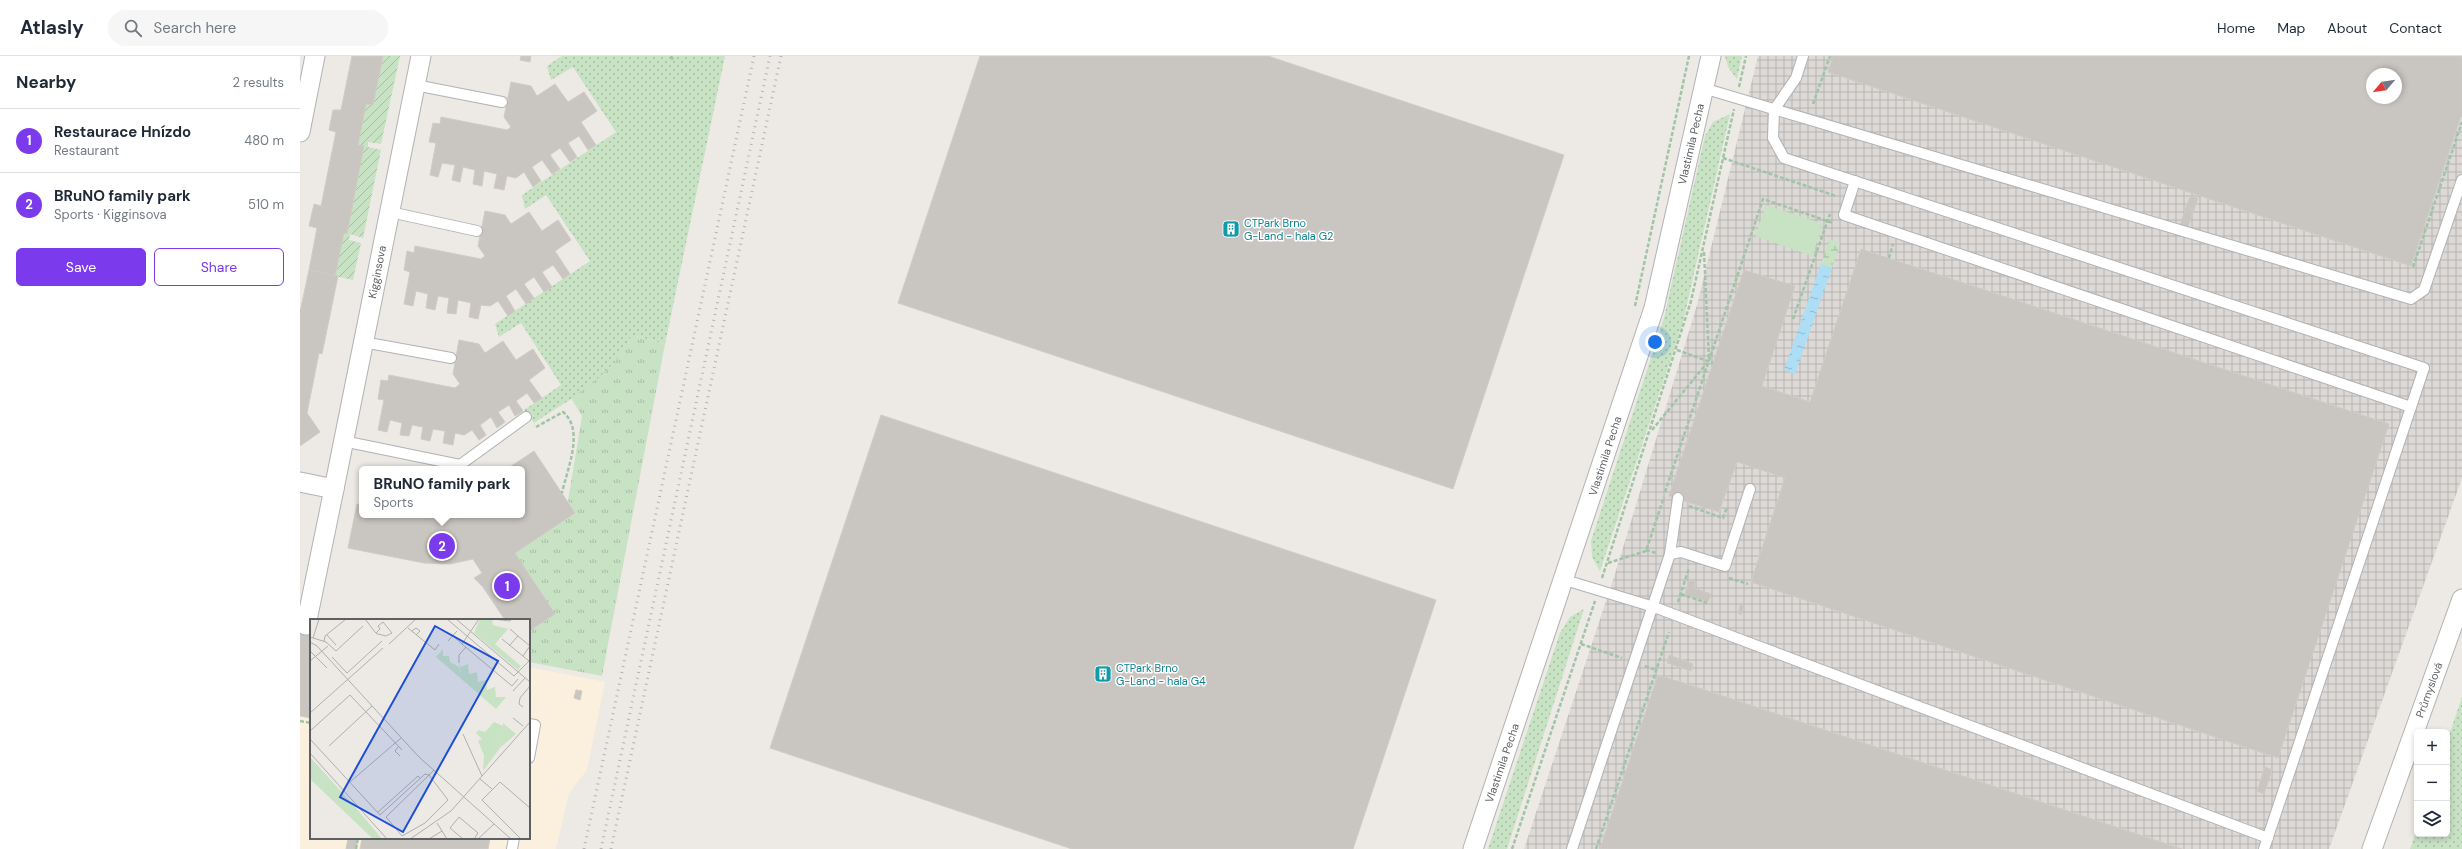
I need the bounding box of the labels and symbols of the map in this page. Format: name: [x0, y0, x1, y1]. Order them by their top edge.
north arrow: [2366, 68, 2402, 104]
street label: Vlastimila Pecha: [1675, 102, 1707, 186]
place label: CTPark Brno G-Land - hala G2: [1244, 216, 1333, 243]
building icon: CTPark Brno G-Land - hala G2: [1221, 219, 1241, 239]
street label: Kigginsova: [365, 244, 389, 300]
your location: [1645, 332, 1665, 352]
street label: Vlastimila Pecha: [1586, 414, 1624, 498]
pin: 2: [429, 531, 455, 561]
pin: 1: [494, 571, 520, 601]
inset map: [310, 619, 530, 839]
street label: Průmyslová: [2413, 660, 2445, 720]
place label: CTPark Brno G-Land - hala G4: [1116, 661, 1206, 688]
building icon: CTPark Brno G-Land - hala G4: [1093, 664, 1113, 684]
street label: Vlastimila Pecha: [1482, 722, 1522, 804]

